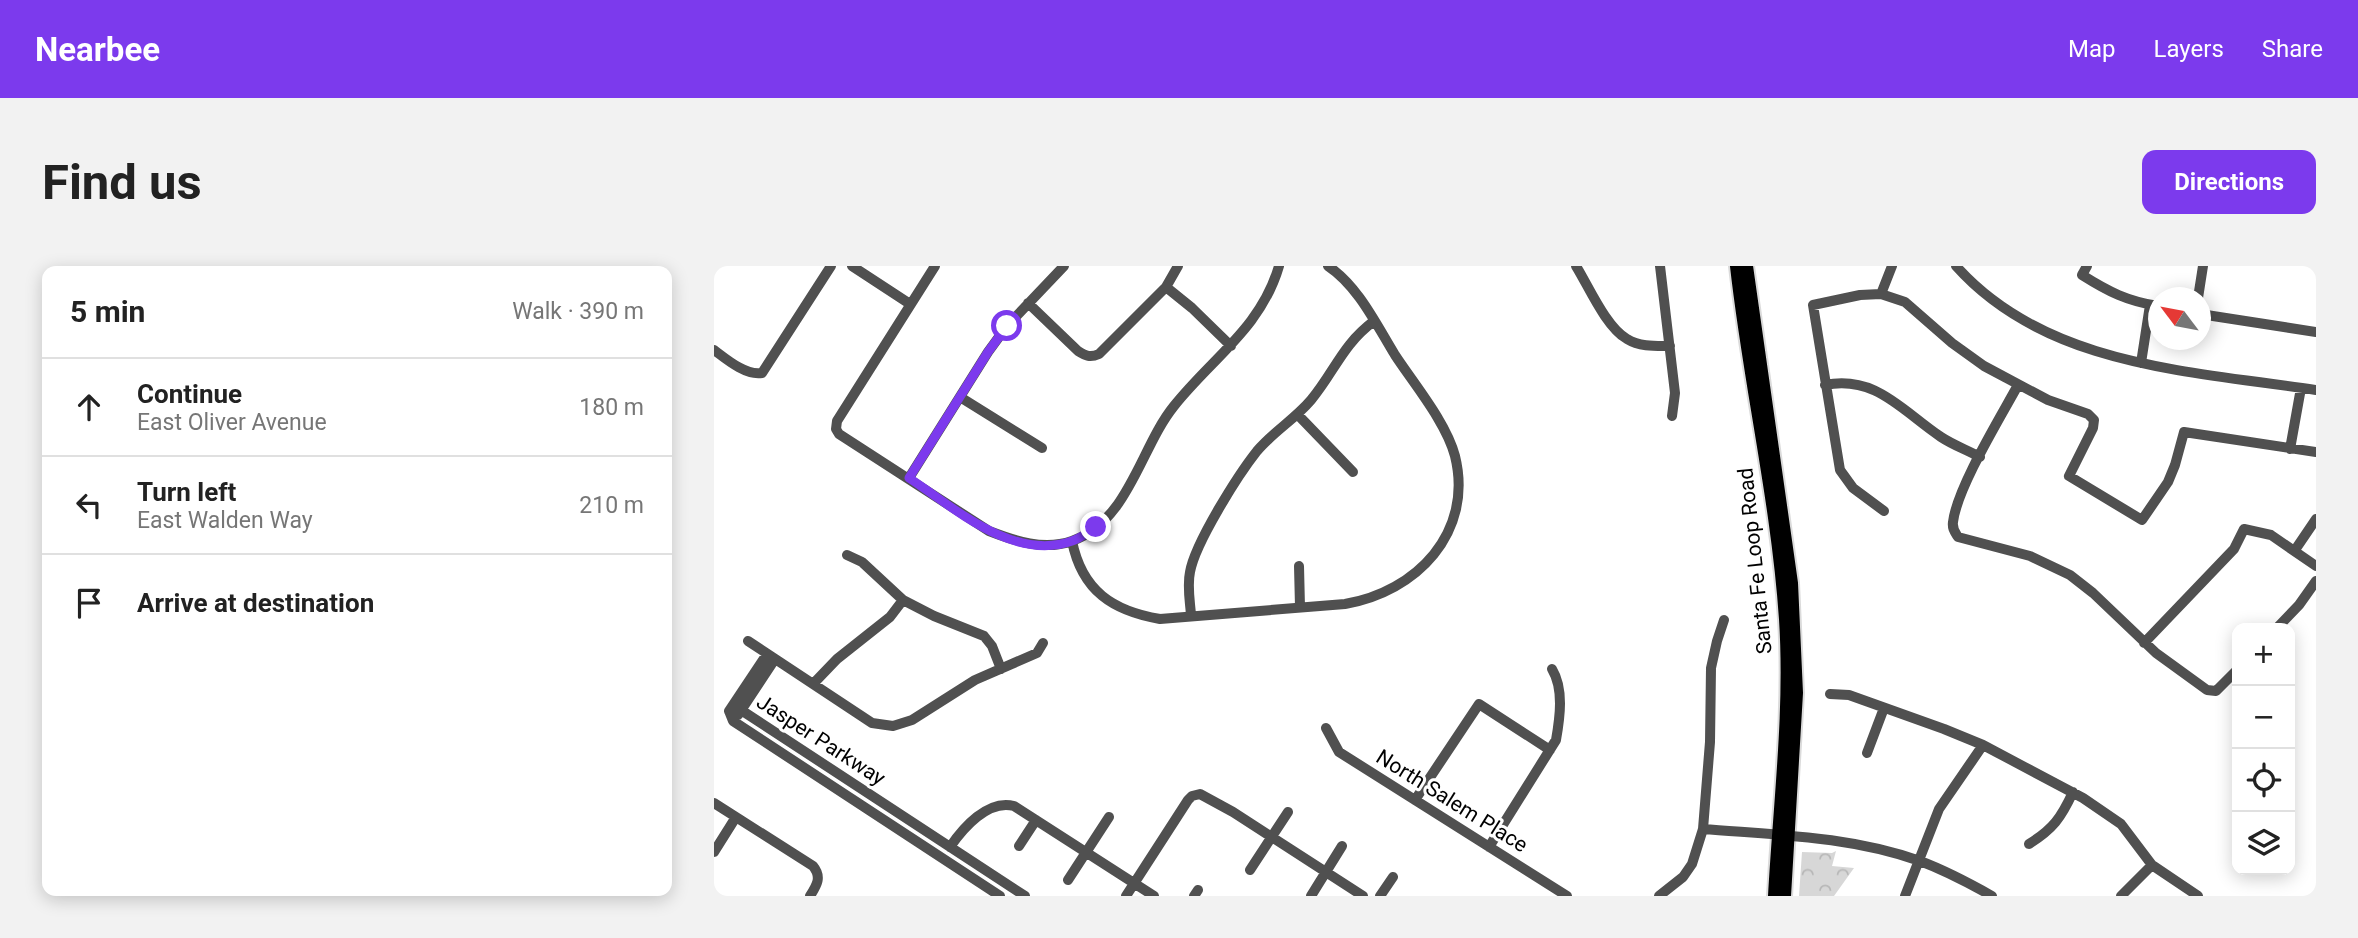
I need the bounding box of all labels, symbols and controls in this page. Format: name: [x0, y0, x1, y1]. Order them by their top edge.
text: Nearbee: [35, 30, 160, 69]
text: Map: [2068, 35, 2116, 63]
text: Layers: [2154, 35, 2224, 63]
text: Share: [2262, 35, 2323, 63]
button: Directions: [2142, 150, 2316, 214]
text: Find us: [42, 154, 202, 211]
north arrow: [2148, 287, 2211, 350]
text: 5 min: [70, 294, 145, 329]
text: Walk · 390 m: [512, 298, 644, 325]
route start: [991, 310, 1022, 341]
text: Continue: [137, 379, 242, 409]
icon: ahead: [70, 388, 108, 426]
text: 180 m: [579, 394, 644, 421]
text: East Oliver Avenue: [137, 409, 327, 436]
street label: Santa Fe Loop Road: [1733, 467, 1777, 655]
text: Turn left: [137, 477, 236, 507]
icon: left: [70, 486, 108, 524]
text: 210 m: [579, 492, 644, 519]
text: East Walden Way: [137, 507, 313, 534]
route end: [1080, 511, 1111, 542]
icon: arrive: [70, 584, 108, 622]
text: Arrive at destination: [137, 588, 374, 618]
map controls: [2232, 623, 2295, 875]
button: +: [2232, 623, 2295, 686]
button: −: [2232, 686, 2295, 749]
street label: Jasper Parkway: [752, 690, 890, 791]
street label: North Salem Place: [1372, 745, 1532, 857]
button: locate: [2232, 749, 2295, 812]
button: layers: [2232, 812, 2295, 875]

